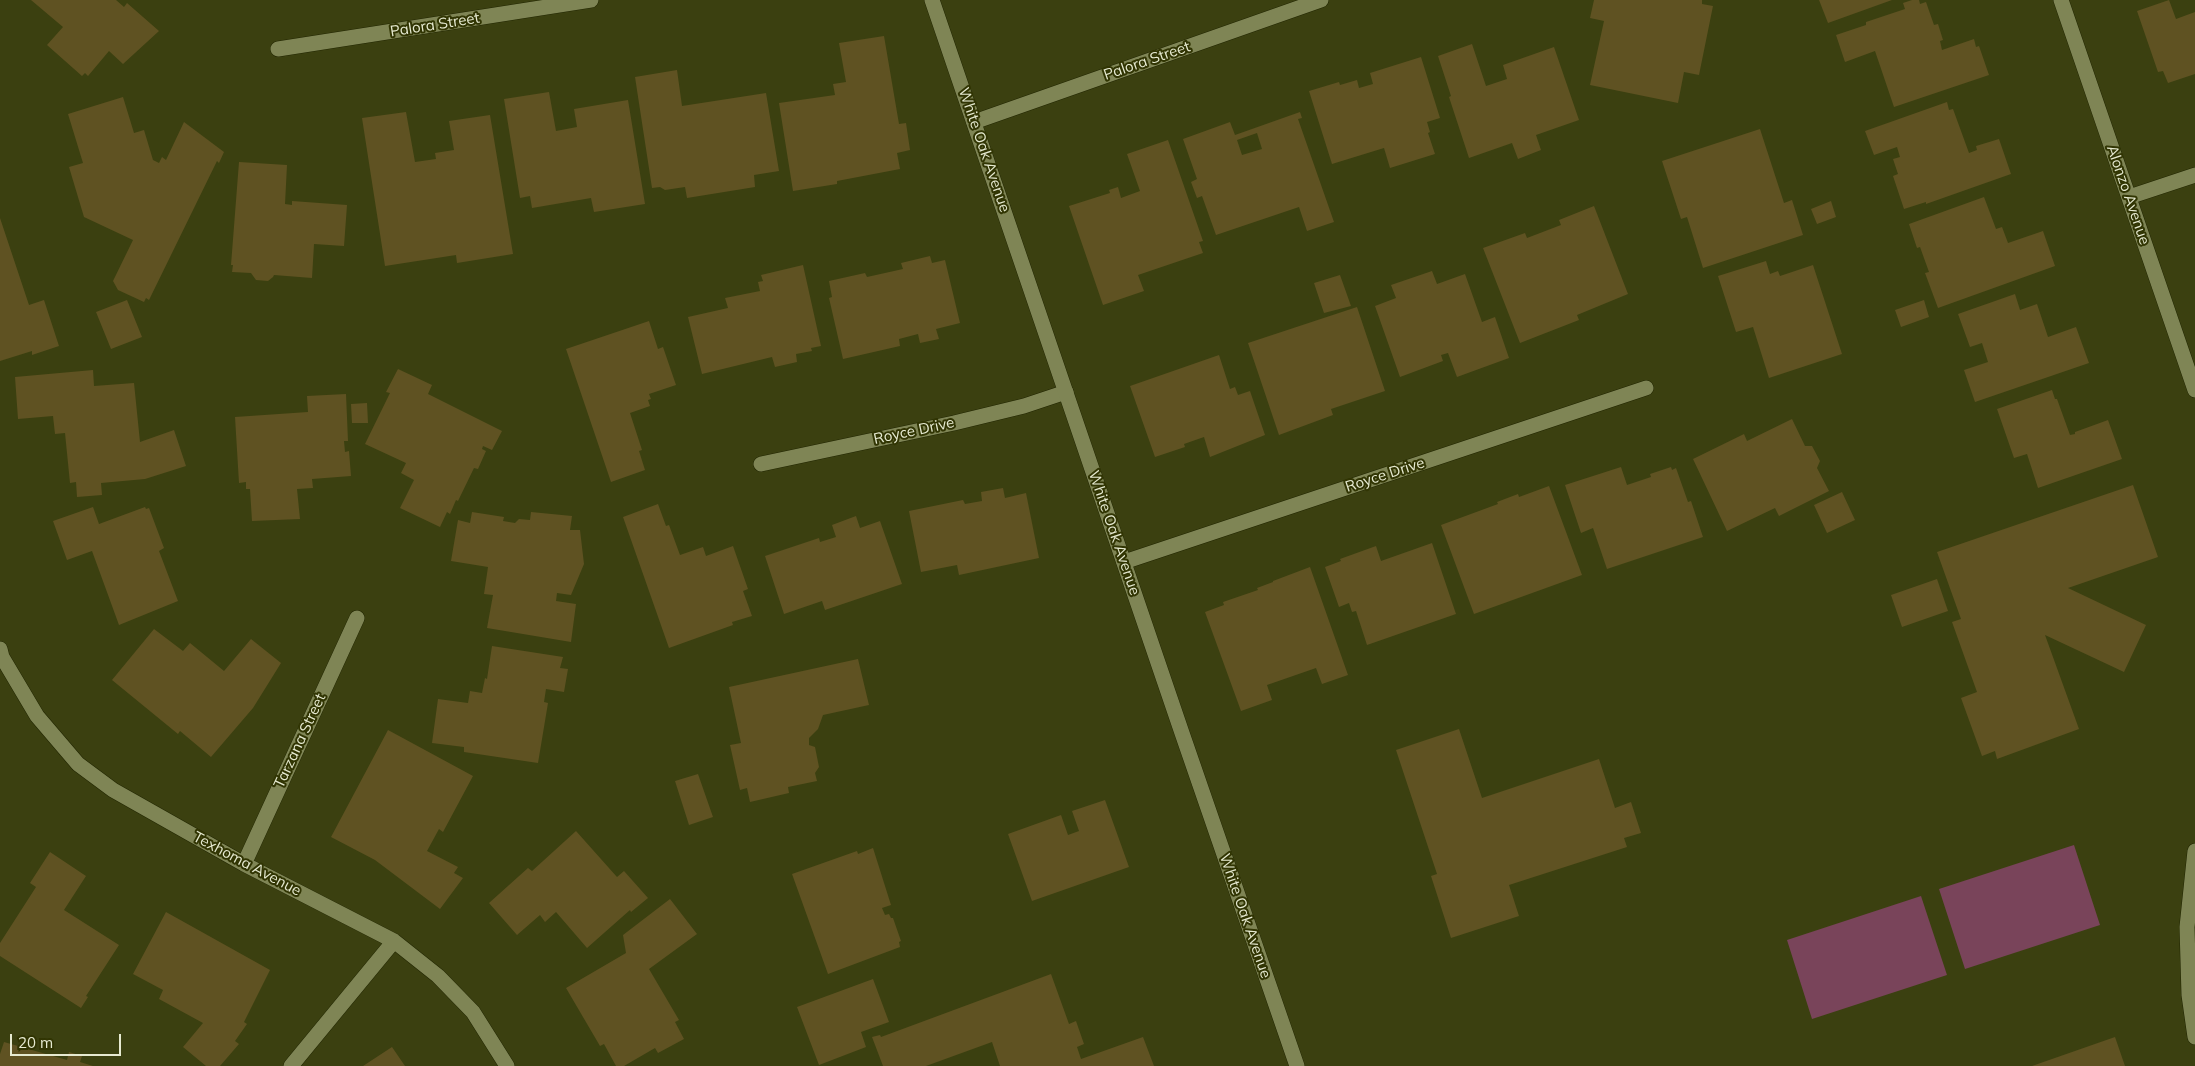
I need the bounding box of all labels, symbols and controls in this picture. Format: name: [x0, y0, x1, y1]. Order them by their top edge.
street label: Palora Street: [389, 9, 481, 41]
street label: Palora Street: [1101, 38, 1193, 84]
street label: White Oak Avenue: [954, 85, 1014, 215]
street label: Alonzo Avenue: [2103, 143, 2153, 247]
street label: Royce Drive: [872, 414, 956, 448]
street label: Royce Drive: [1343, 454, 1427, 496]
street label: White Oak Avenue: [1084, 468, 1144, 598]
street label: Tarzana Street: [270, 691, 330, 791]
street label: Texhoma Avenue: [190, 828, 304, 900]
street label: White Oak Avenue: [1215, 851, 1275, 981]
scale bar: [12, 1024, 124, 1056]
text: 20 m: [18, 1033, 53, 1052]

